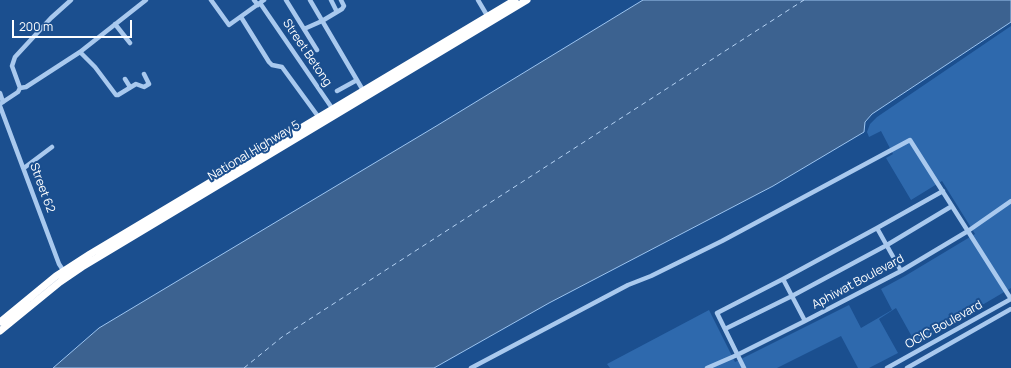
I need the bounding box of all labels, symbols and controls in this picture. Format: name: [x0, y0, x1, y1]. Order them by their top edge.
scale bar: [14, 12, 134, 38]
street label: Street Betong: [279, 17, 335, 89]
text: 200 m: [19, 18, 53, 35]
street label: National Highway 5: [205, 118, 303, 184]
street label: Street 62: [26, 161, 58, 215]
street label: Aphiwat Boulevard: [809, 252, 907, 312]
street label: OCIC Boulevard: [903, 298, 985, 352]

